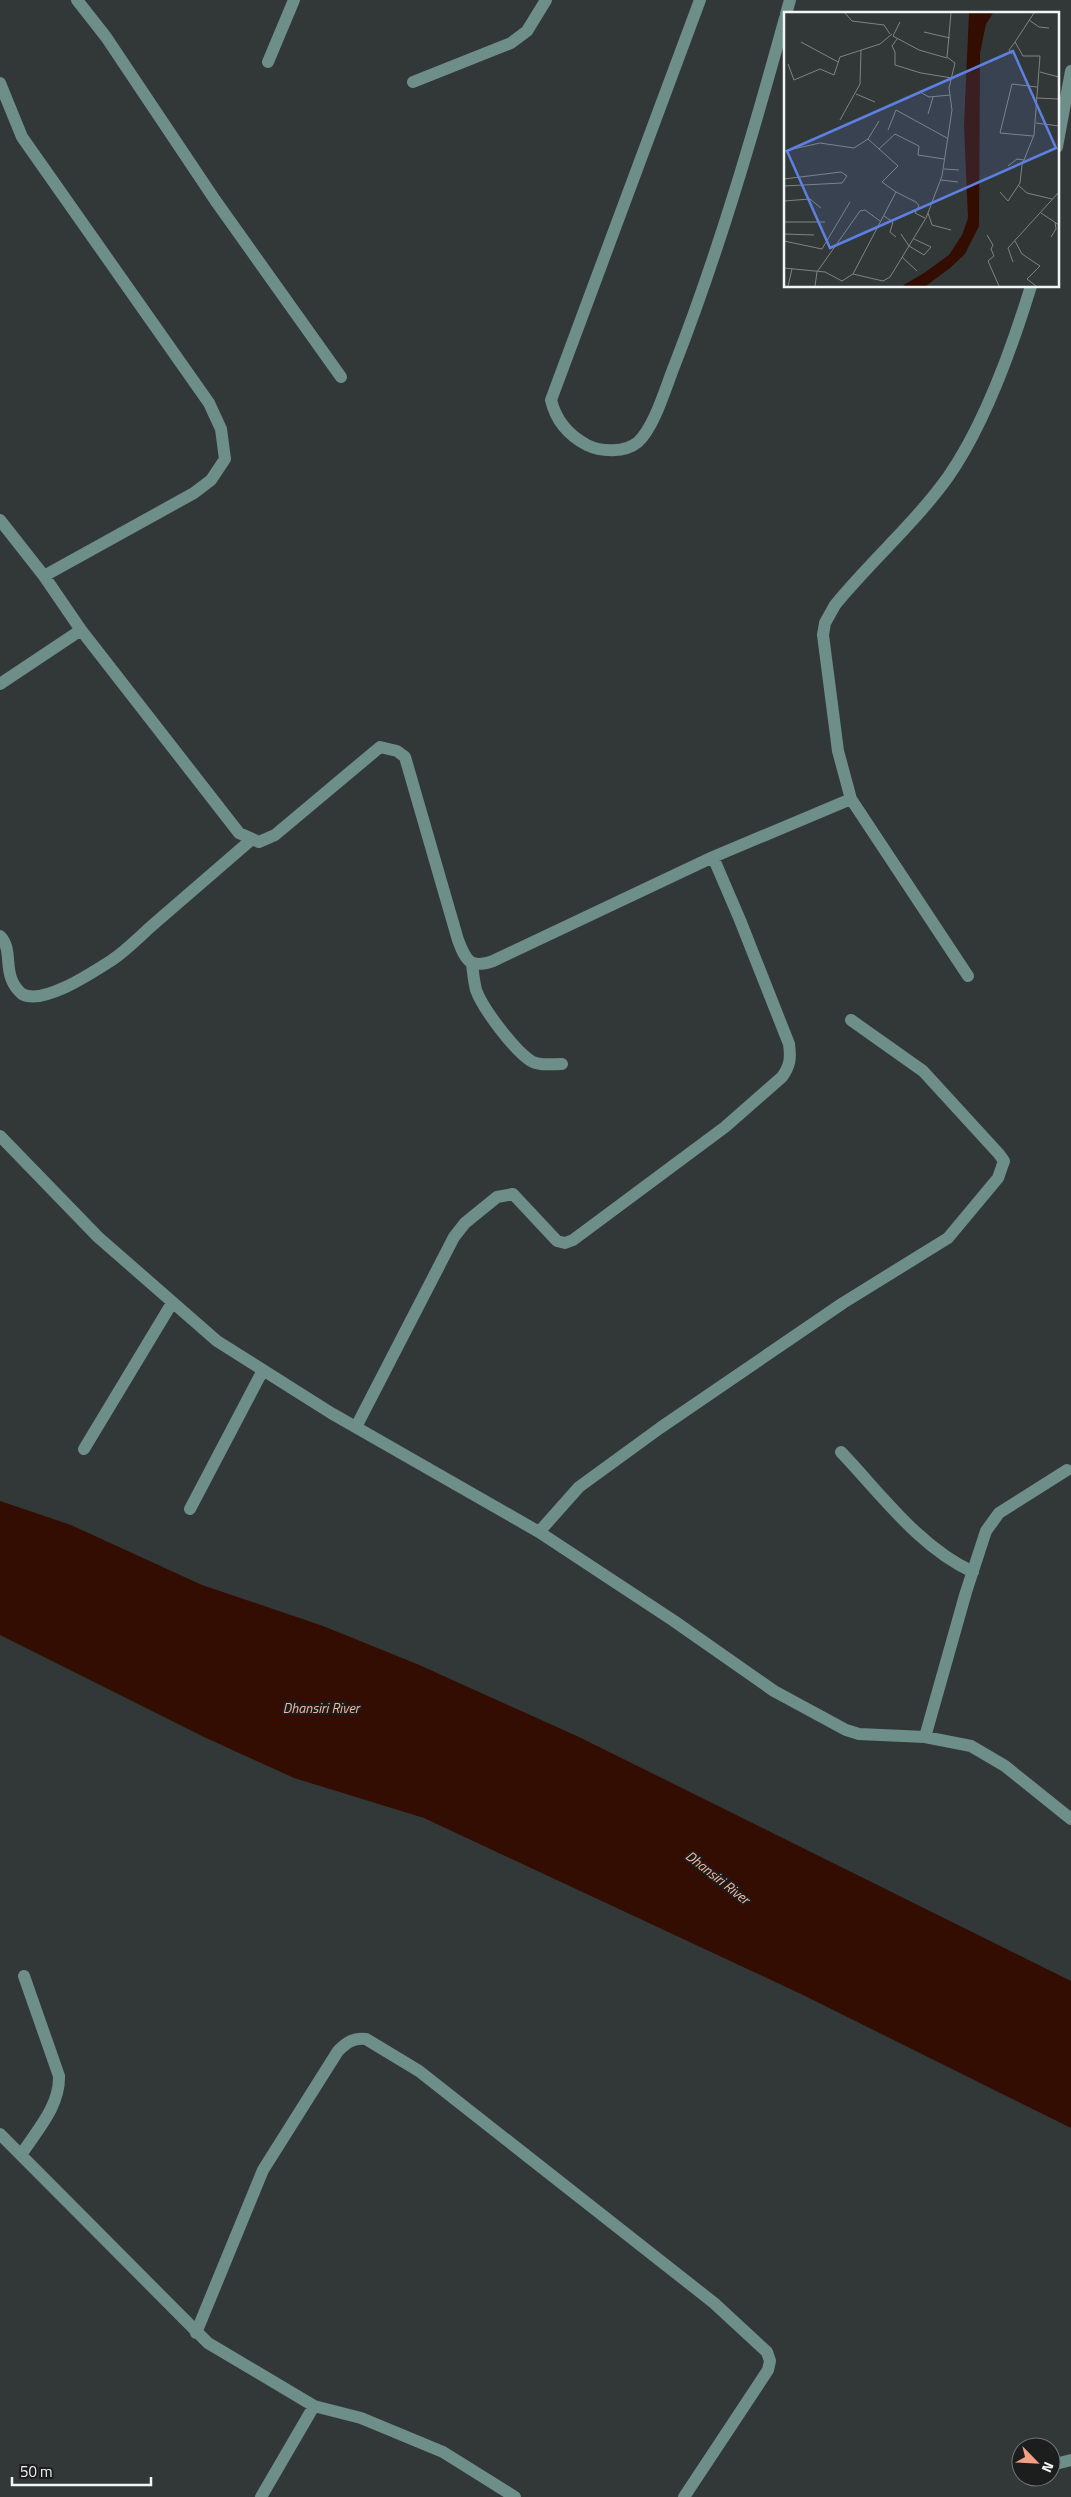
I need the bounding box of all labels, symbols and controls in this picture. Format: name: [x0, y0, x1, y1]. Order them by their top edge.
inset map: [784, 12, 1058, 288]
water label: Dhansiri River: [283, 1697, 361, 1718]
water label: Dhansiri River: [681, 1845, 756, 1910]
north arrow: [1011, 2437, 1061, 2487]
scale bar: [12, 2454, 151, 2486]
text: N: [1037, 2459, 1060, 2476]
text: 50 m: [20, 2460, 53, 2483]

